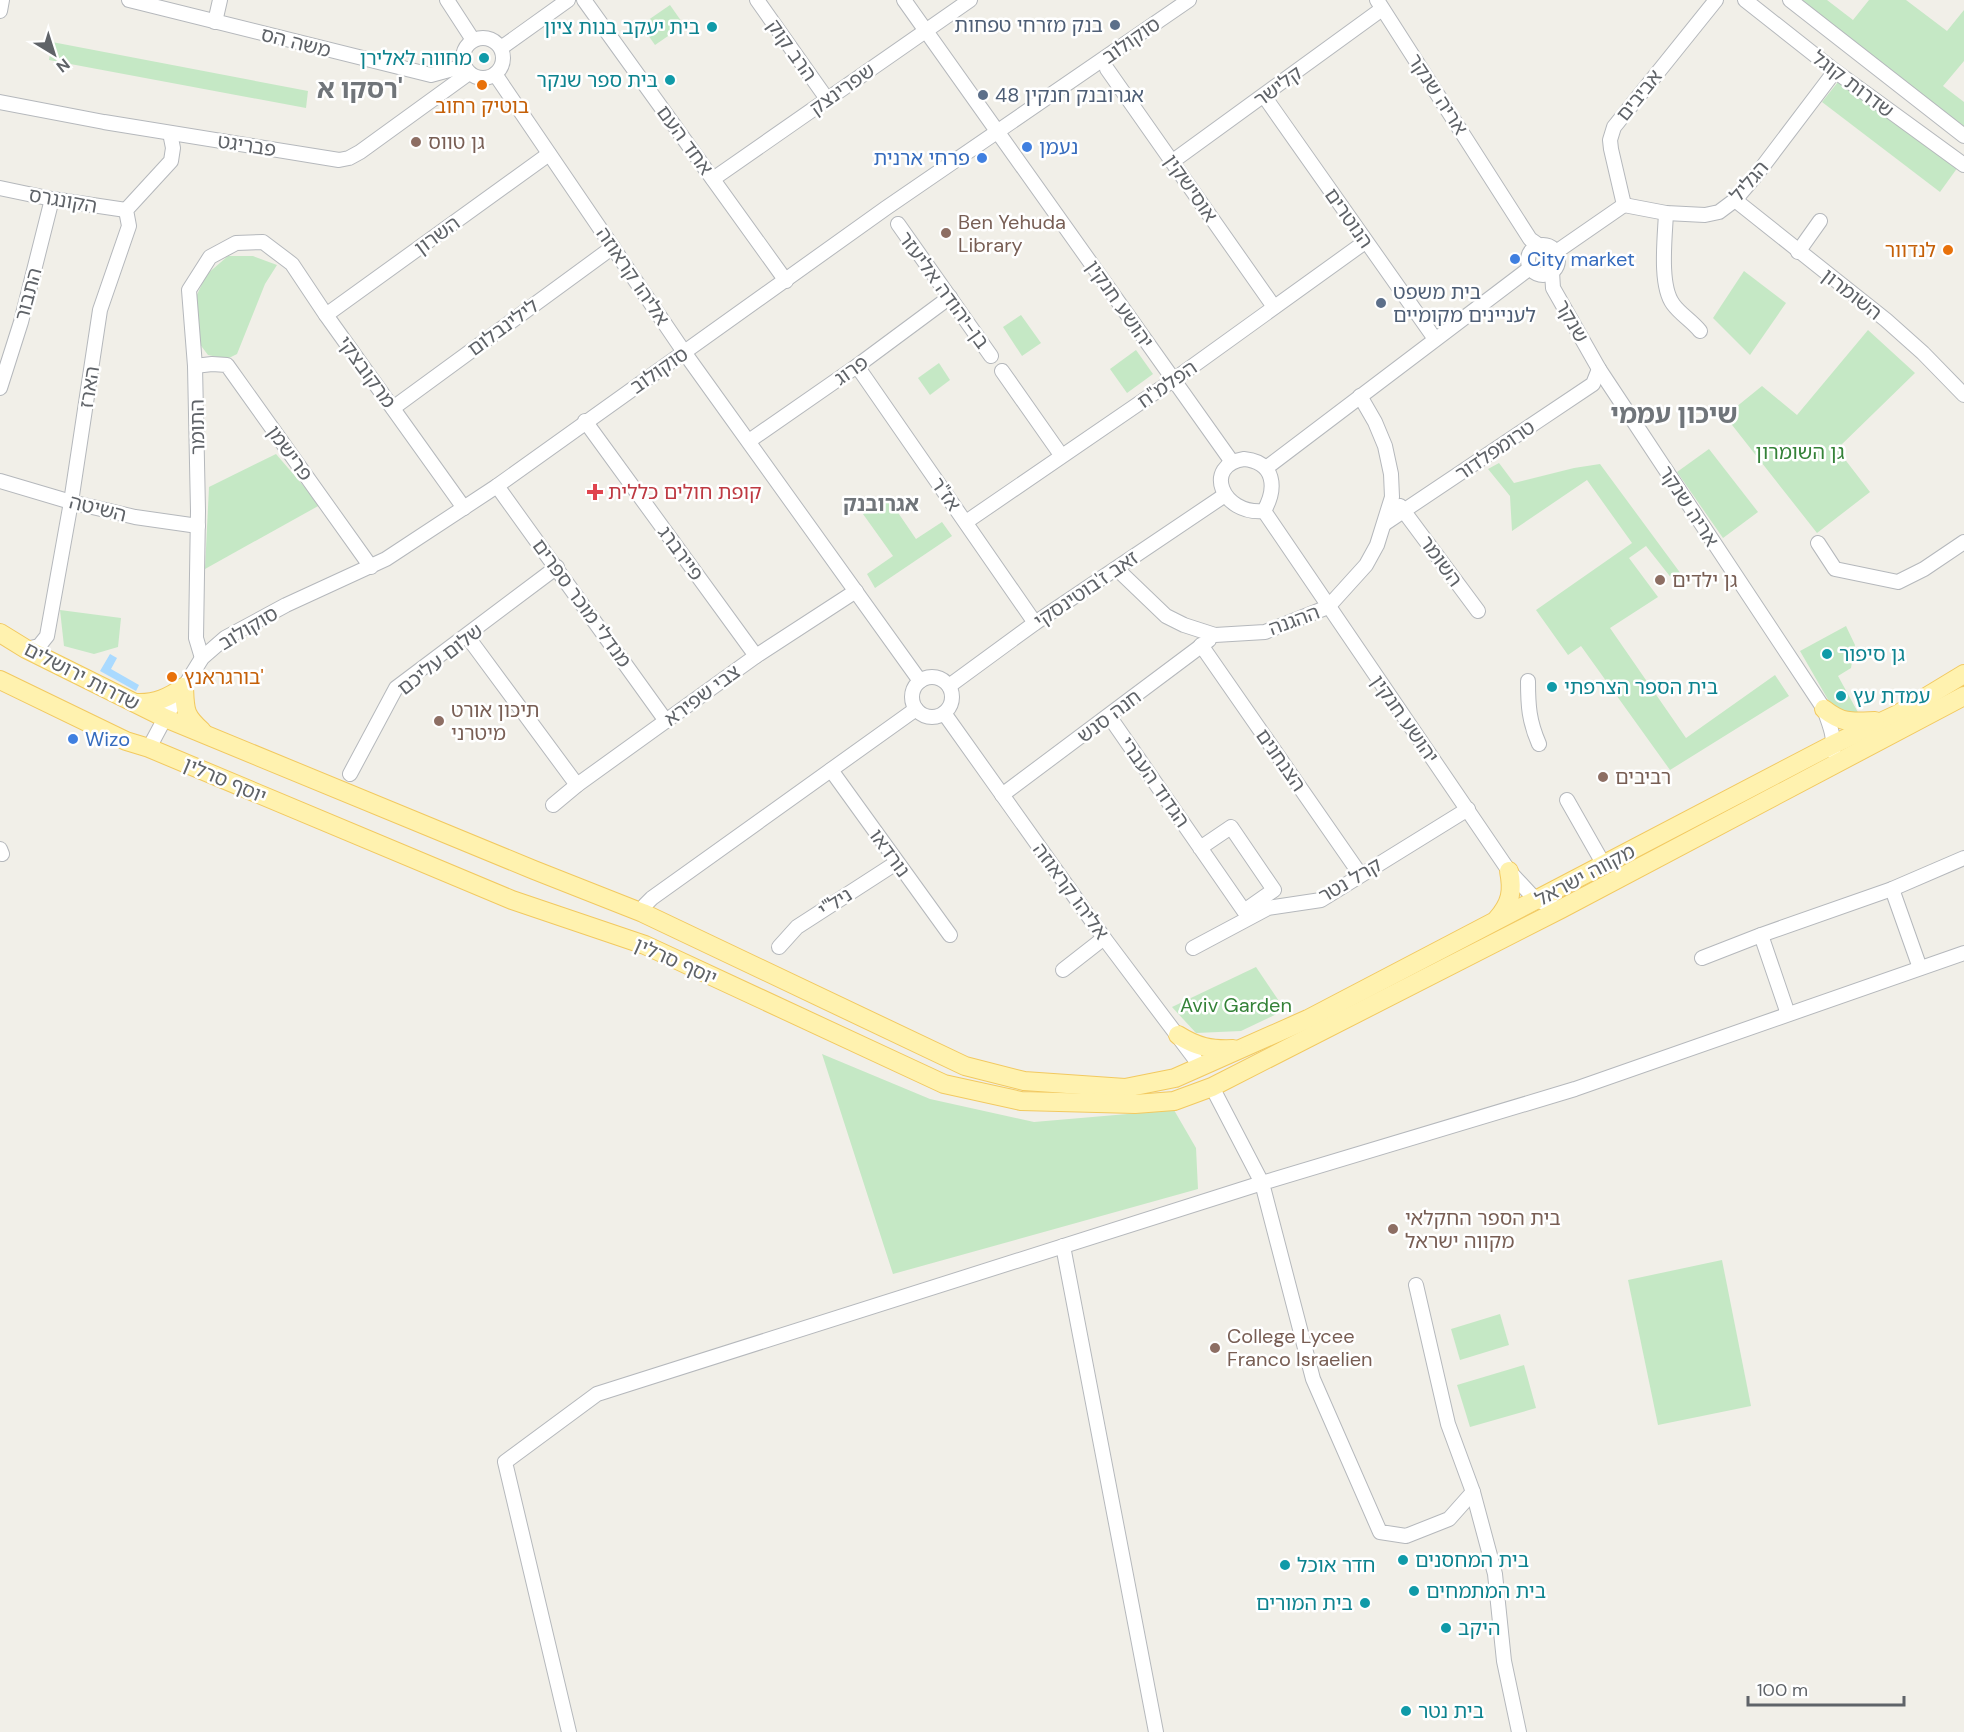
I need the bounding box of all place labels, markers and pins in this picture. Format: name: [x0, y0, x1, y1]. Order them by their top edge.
place label: בנק מזרחי טפחות: [954, 12, 1103, 38]
place label: בית יעקב בנות ציון: [544, 14, 700, 40]
marker: בנק מזרחי טפחות: [1108, 18, 1122, 32]
marker: בית יעקב בנות ציון: [705, 20, 719, 34]
place label: מחווה לאלירן: [360, 45, 472, 71]
marker: מחווה לאלירן: [477, 51, 491, 65]
place label: בית ספר שנקר: [536, 67, 658, 93]
marker: בית ספר שנקר: [663, 73, 677, 87]
marker: בוטיק רחוב: [475, 78, 489, 92]
place label: אגרובנק חנקין 48: [995, 82, 1144, 108]
marker: אגרובנק חנקין 48: [976, 88, 990, 102]
place label: בוטיק רחוב: [435, 93, 529, 119]
place label: גן טווס: [428, 129, 485, 155]
place label: נעמן: [1039, 134, 1078, 160]
marker: גן טווס: [409, 135, 423, 149]
marker: נעמן: [1020, 140, 1034, 154]
place label: פרחי ארנית: [873, 145, 970, 171]
marker: פרחי ארנית: [975, 151, 989, 165]
place label: Ben Yehuda Library: [958, 209, 1066, 258]
marker: Ben Yehuda Library: [939, 226, 953, 240]
place label: לנדוור: [1885, 237, 1936, 263]
marker: לנדוור: [1941, 243, 1955, 257]
place label: City market: [1527, 246, 1635, 272]
marker: City market: [1508, 252, 1522, 266]
place label: בית משפט לעניינים מקומיים: [1393, 279, 1536, 328]
marker: בית משפט לעניינים מקומיים: [1374, 296, 1388, 310]
place label: קופת חולים כללית: [608, 479, 762, 505]
marker: קופת חולים כללית: [586, 483, 604, 501]
place label: גן ילדים: [1672, 567, 1738, 593]
marker: גן ילדים: [1653, 573, 1667, 587]
place label: גן סיפור: [1839, 641, 1905, 667]
marker: גן סיפור: [1820, 647, 1834, 661]
place label: בורגראנץ': [184, 664, 264, 690]
marker: בורגראנץ': [165, 670, 179, 684]
place label: בית הספר הצרפתי: [1564, 674, 1718, 700]
marker: בית הספר הצרפתי: [1545, 680, 1559, 694]
place label: עמדת עץ: [1853, 683, 1930, 709]
marker: עמדת עץ: [1834, 689, 1848, 703]
place label: תיכון אורט מיטרני: [451, 697, 540, 746]
marker: תיכון אורט מיטרני: [432, 714, 446, 728]
place label: Wizo: [85, 726, 130, 752]
marker: Wizo: [66, 732, 80, 746]
place label: רביבים: [1615, 764, 1671, 790]
marker: רביבים: [1596, 770, 1610, 784]
place label: בית הספר החקלאי מקווה ישראל: [1405, 1205, 1561, 1254]
marker: בית הספר החקלאי מקווה ישראל: [1386, 1222, 1400, 1236]
place label: College Lycee Franco Israelien: [1227, 1323, 1373, 1372]
marker: College Lycee Franco Israelien: [1208, 1341, 1222, 1355]
place label: בית המחסנים: [1415, 1547, 1529, 1573]
place label: חדר אוכל: [1297, 1552, 1376, 1578]
marker: בית המחסנים: [1396, 1553, 1410, 1567]
marker: חדר אוכל: [1278, 1558, 1292, 1572]
place label: בית המתמחים: [1426, 1578, 1546, 1604]
marker: בית המתמחים: [1407, 1584, 1421, 1598]
place label: בית המורים: [1256, 1590, 1353, 1616]
marker: בית המורים: [1358, 1596, 1372, 1610]
place label: היקב: [1458, 1615, 1500, 1641]
marker: היקב: [1439, 1621, 1453, 1635]
place label: בית נטר: [1418, 1698, 1484, 1724]
marker: בית נטר: [1399, 1704, 1413, 1718]

